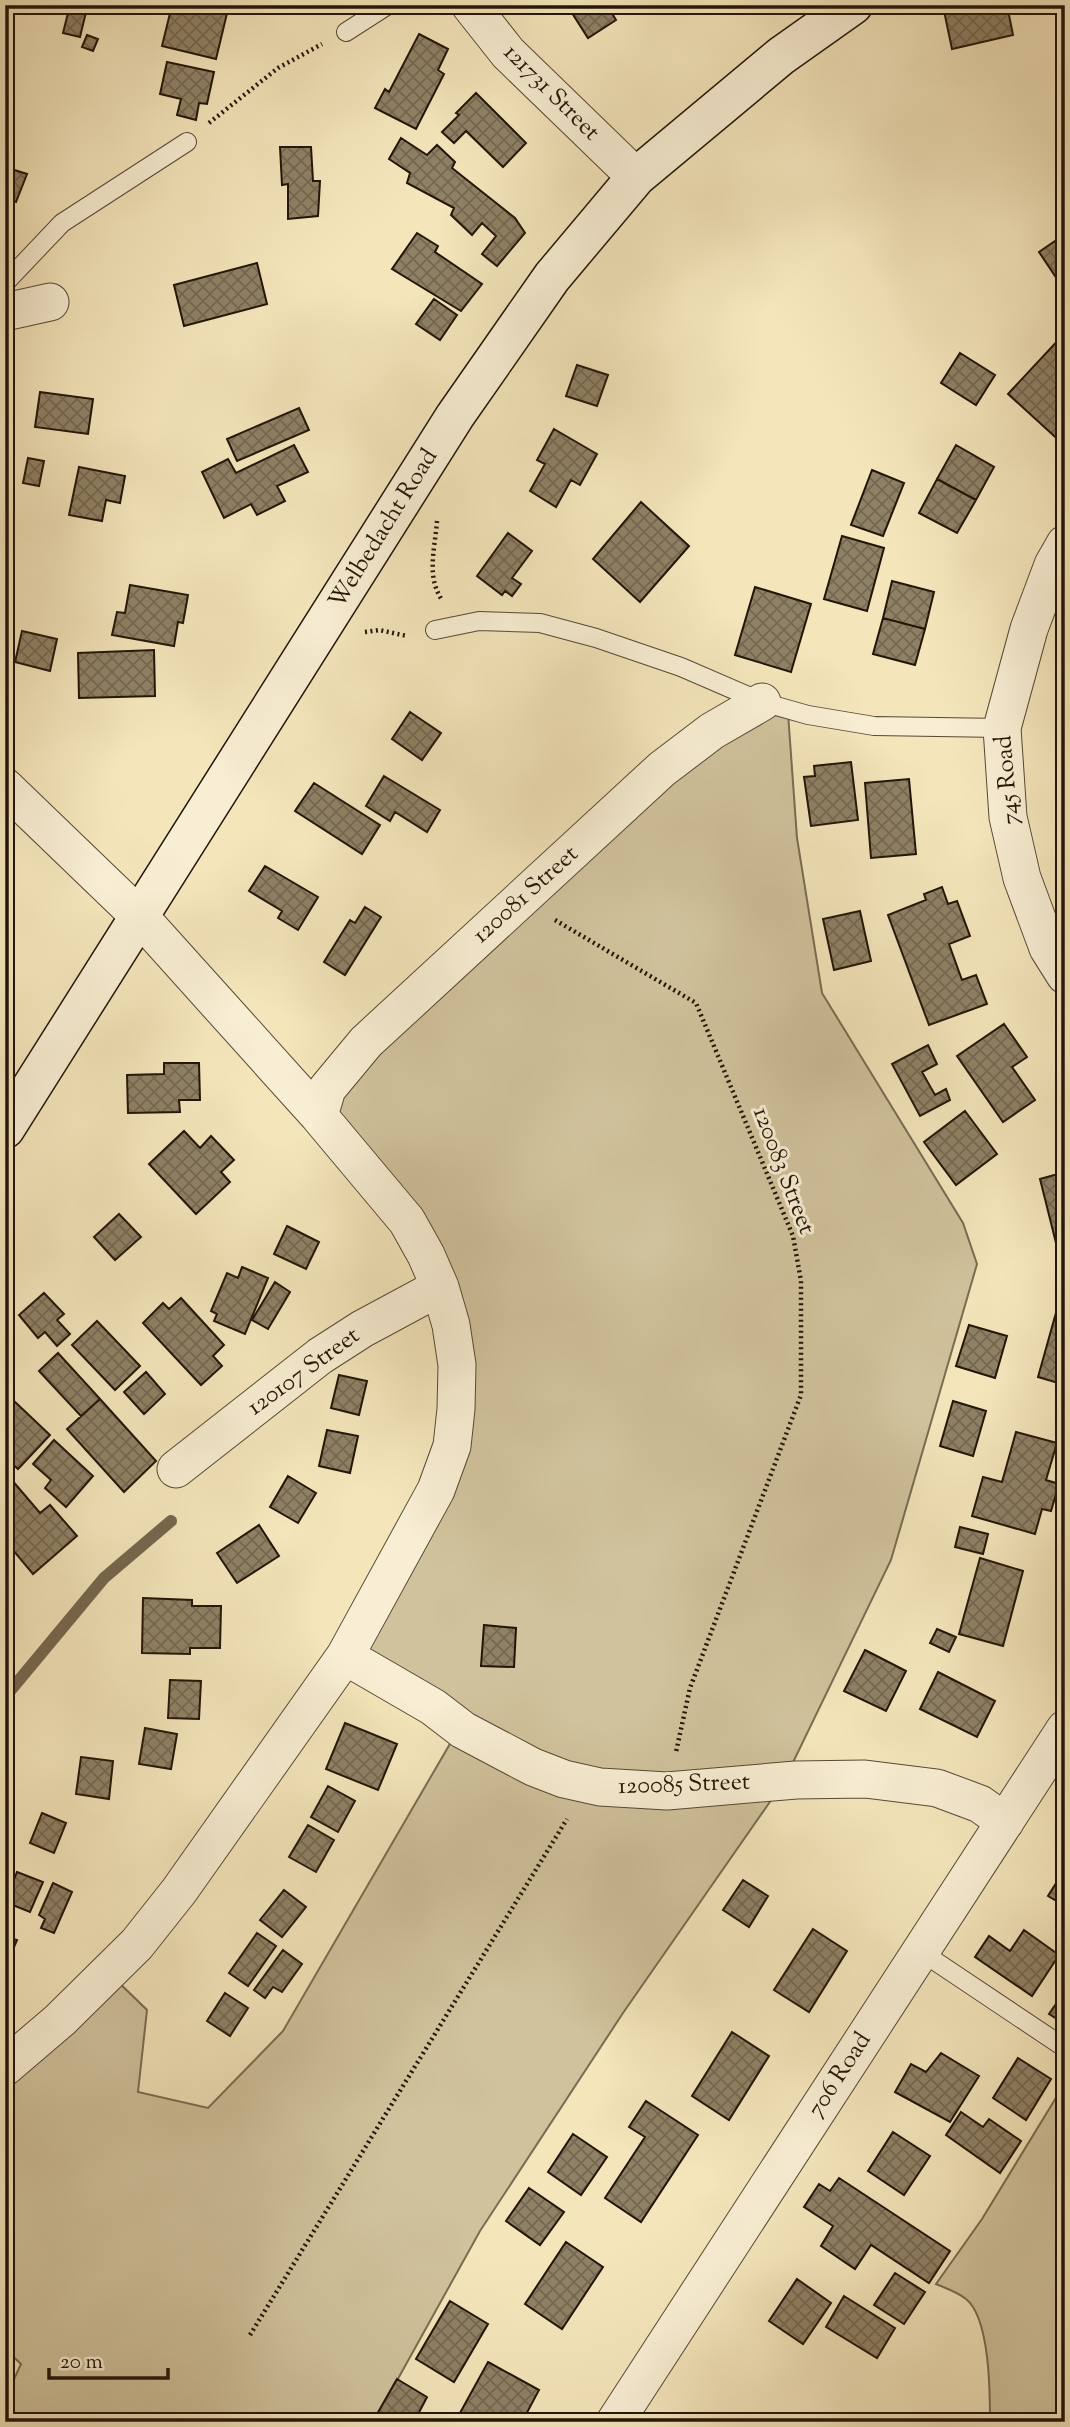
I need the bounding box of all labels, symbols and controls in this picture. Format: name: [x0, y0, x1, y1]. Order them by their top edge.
street label: 121731 Street: [495, 37, 607, 149]
street label: Welbedacht Road: [321, 442, 447, 615]
street label: 745 Road: [987, 733, 1029, 826]
street label: 120081 Street: [466, 838, 586, 952]
street label: 120083 Street: [743, 1103, 823, 1239]
street label: 120107 Street: [241, 1320, 367, 1424]
street label: 120085 Street: [617, 1766, 751, 1804]
street label: 706 Road: [800, 2025, 880, 2124]
scale bar: [49, 2336, 168, 2380]
text: 20 m: [60, 2348, 103, 2378]

